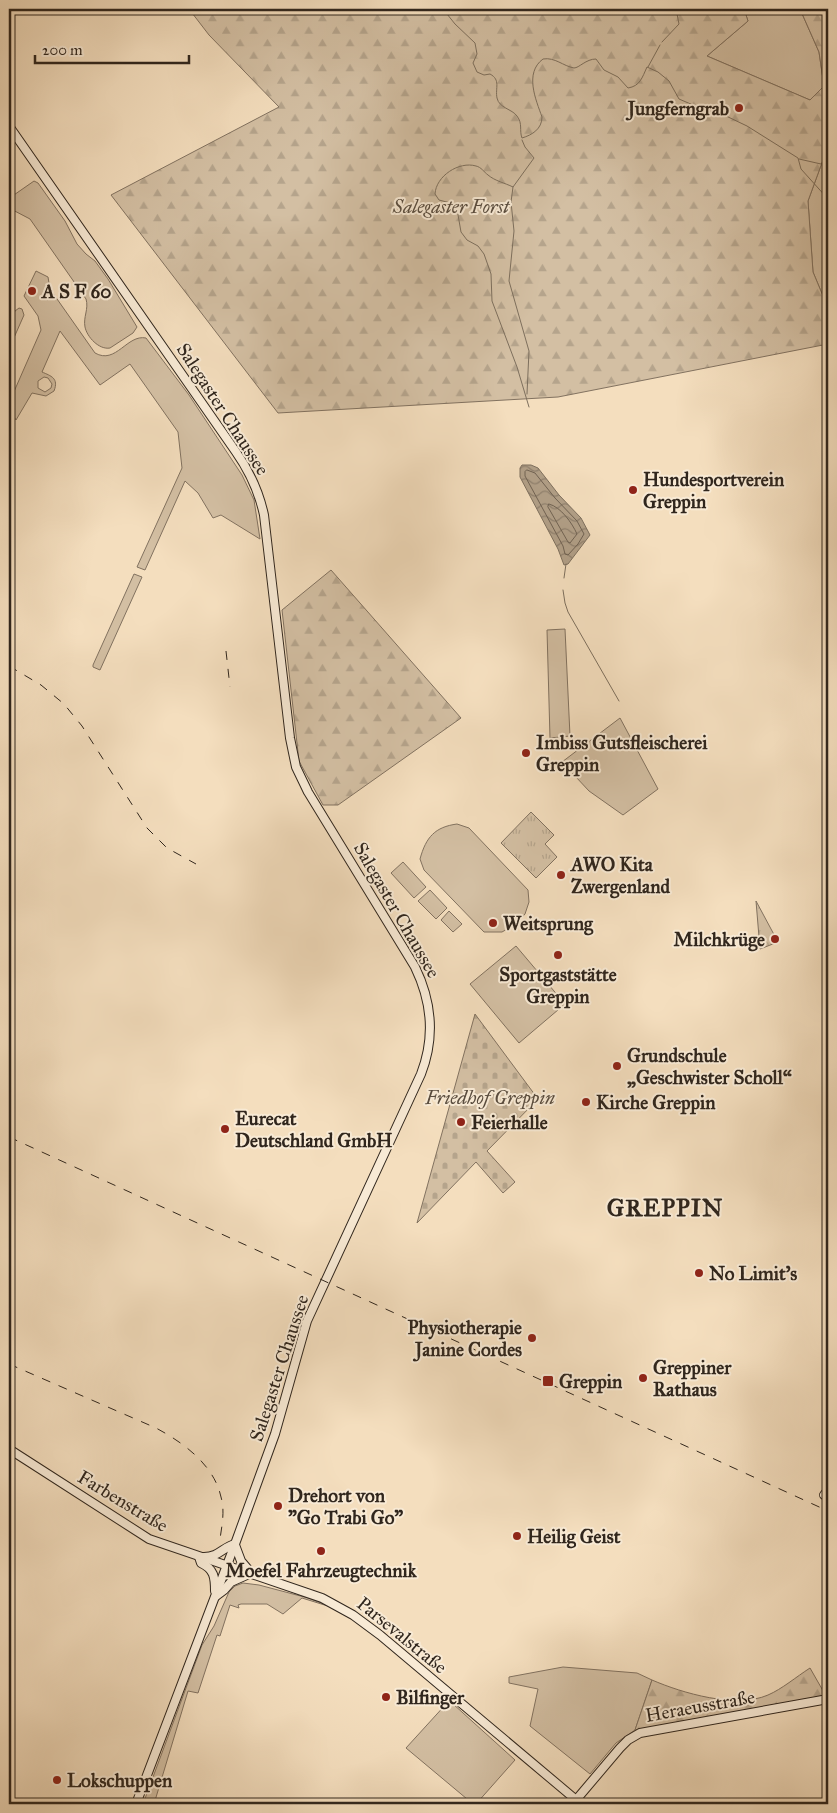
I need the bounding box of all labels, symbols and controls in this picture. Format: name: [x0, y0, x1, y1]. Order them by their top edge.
scale bar: [35, 32, 189, 64]
text: 200 m: [42, 41, 83, 59]
place label: Jungferngrab: [625, 97, 729, 121]
marker: Jungferngrab: [733, 102, 745, 114]
park label: Salegaster Forst: [392, 195, 510, 218]
place label: A S F 60: [40, 280, 111, 303]
marker: A S F 60: [26, 285, 38, 297]
street label: Salegaster Chaussee: [171, 339, 274, 480]
place label: Hundesportverein Greppin: [643, 468, 785, 514]
marker: Hundesportverein Greppin: [627, 484, 639, 496]
place label: Imbiss Gutsfleischerei Greppin: [536, 731, 708, 777]
marker: Imbiss Gutsfleischerei Greppin: [520, 747, 532, 759]
street label: Salegaster Chaussee: [348, 838, 445, 983]
place label: AWO Kita Zwergenland: [569, 853, 670, 899]
marker: AWO Kita Zwergenland: [555, 869, 567, 881]
place label: Weitsprung: [503, 912, 594, 936]
marker: Weitsprung: [487, 917, 499, 929]
place label: Milchkrüge: [674, 928, 765, 952]
marker: Milchkrüge: [769, 933, 781, 945]
marker: Sportgaststätte Greppin: [552, 949, 564, 961]
place label: Sportgaststätte Greppin: [499, 963, 617, 1009]
place label: Grundschule „Geschwister Scholl“: [627, 1044, 792, 1089]
marker: Grundschule „Geschwister Scholl“: [611, 1060, 623, 1072]
park label: Friedhof Greppin: [424, 1086, 555, 1110]
place label: Kirche Greppin: [596, 1091, 716, 1115]
marker: Kirche Greppin: [580, 1096, 592, 1108]
place label: Eurecat Deutschland GmbH: [235, 1107, 393, 1152]
place label: Feierhalle: [471, 1111, 548, 1134]
marker: Feierhalle: [455, 1116, 467, 1128]
marker: Eurecat Deutschland GmbH: [219, 1123, 231, 1135]
district label: GREPPIN: [607, 1193, 723, 1223]
place label: No Limit's: [709, 1262, 797, 1285]
marker: No Limit's: [693, 1267, 705, 1279]
street label: Salegaster Chaussee: [244, 1292, 315, 1445]
place label: Physiotherapie Janine Cordes: [407, 1316, 522, 1362]
marker: Physiotherapie Janine Cordes: [526, 1332, 538, 1344]
place label: Greppiner Rathaus: [653, 1356, 732, 1401]
place label: Greppin: [559, 1370, 623, 1394]
marker: Greppiner Rathaus: [637, 1372, 649, 1384]
marker: Greppin: [541, 1374, 555, 1388]
street label: Farbenstraße: [74, 1465, 172, 1537]
place label: Drehort von "Go Trabi Go": [288, 1484, 403, 1529]
marker: Drehort von "Go Trabi Go": [272, 1500, 284, 1512]
place label: Heilig Geist: [527, 1525, 621, 1549]
marker: Heilig Geist: [511, 1530, 523, 1542]
marker: Moefel Fahrzeugtechnik: [315, 1545, 327, 1557]
place label: Moefel Fahrzeugtechnik: [225, 1559, 418, 1583]
street label: Parsevalstraße: [352, 1592, 452, 1678]
street label: Heraeusstraße: [643, 1685, 757, 1727]
place label: Bilfinger: [396, 1686, 465, 1710]
marker: Bilfinger: [380, 1691, 392, 1703]
place label: Lokschuppen: [67, 1769, 173, 1793]
marker: Lokschuppen: [51, 1774, 63, 1786]

